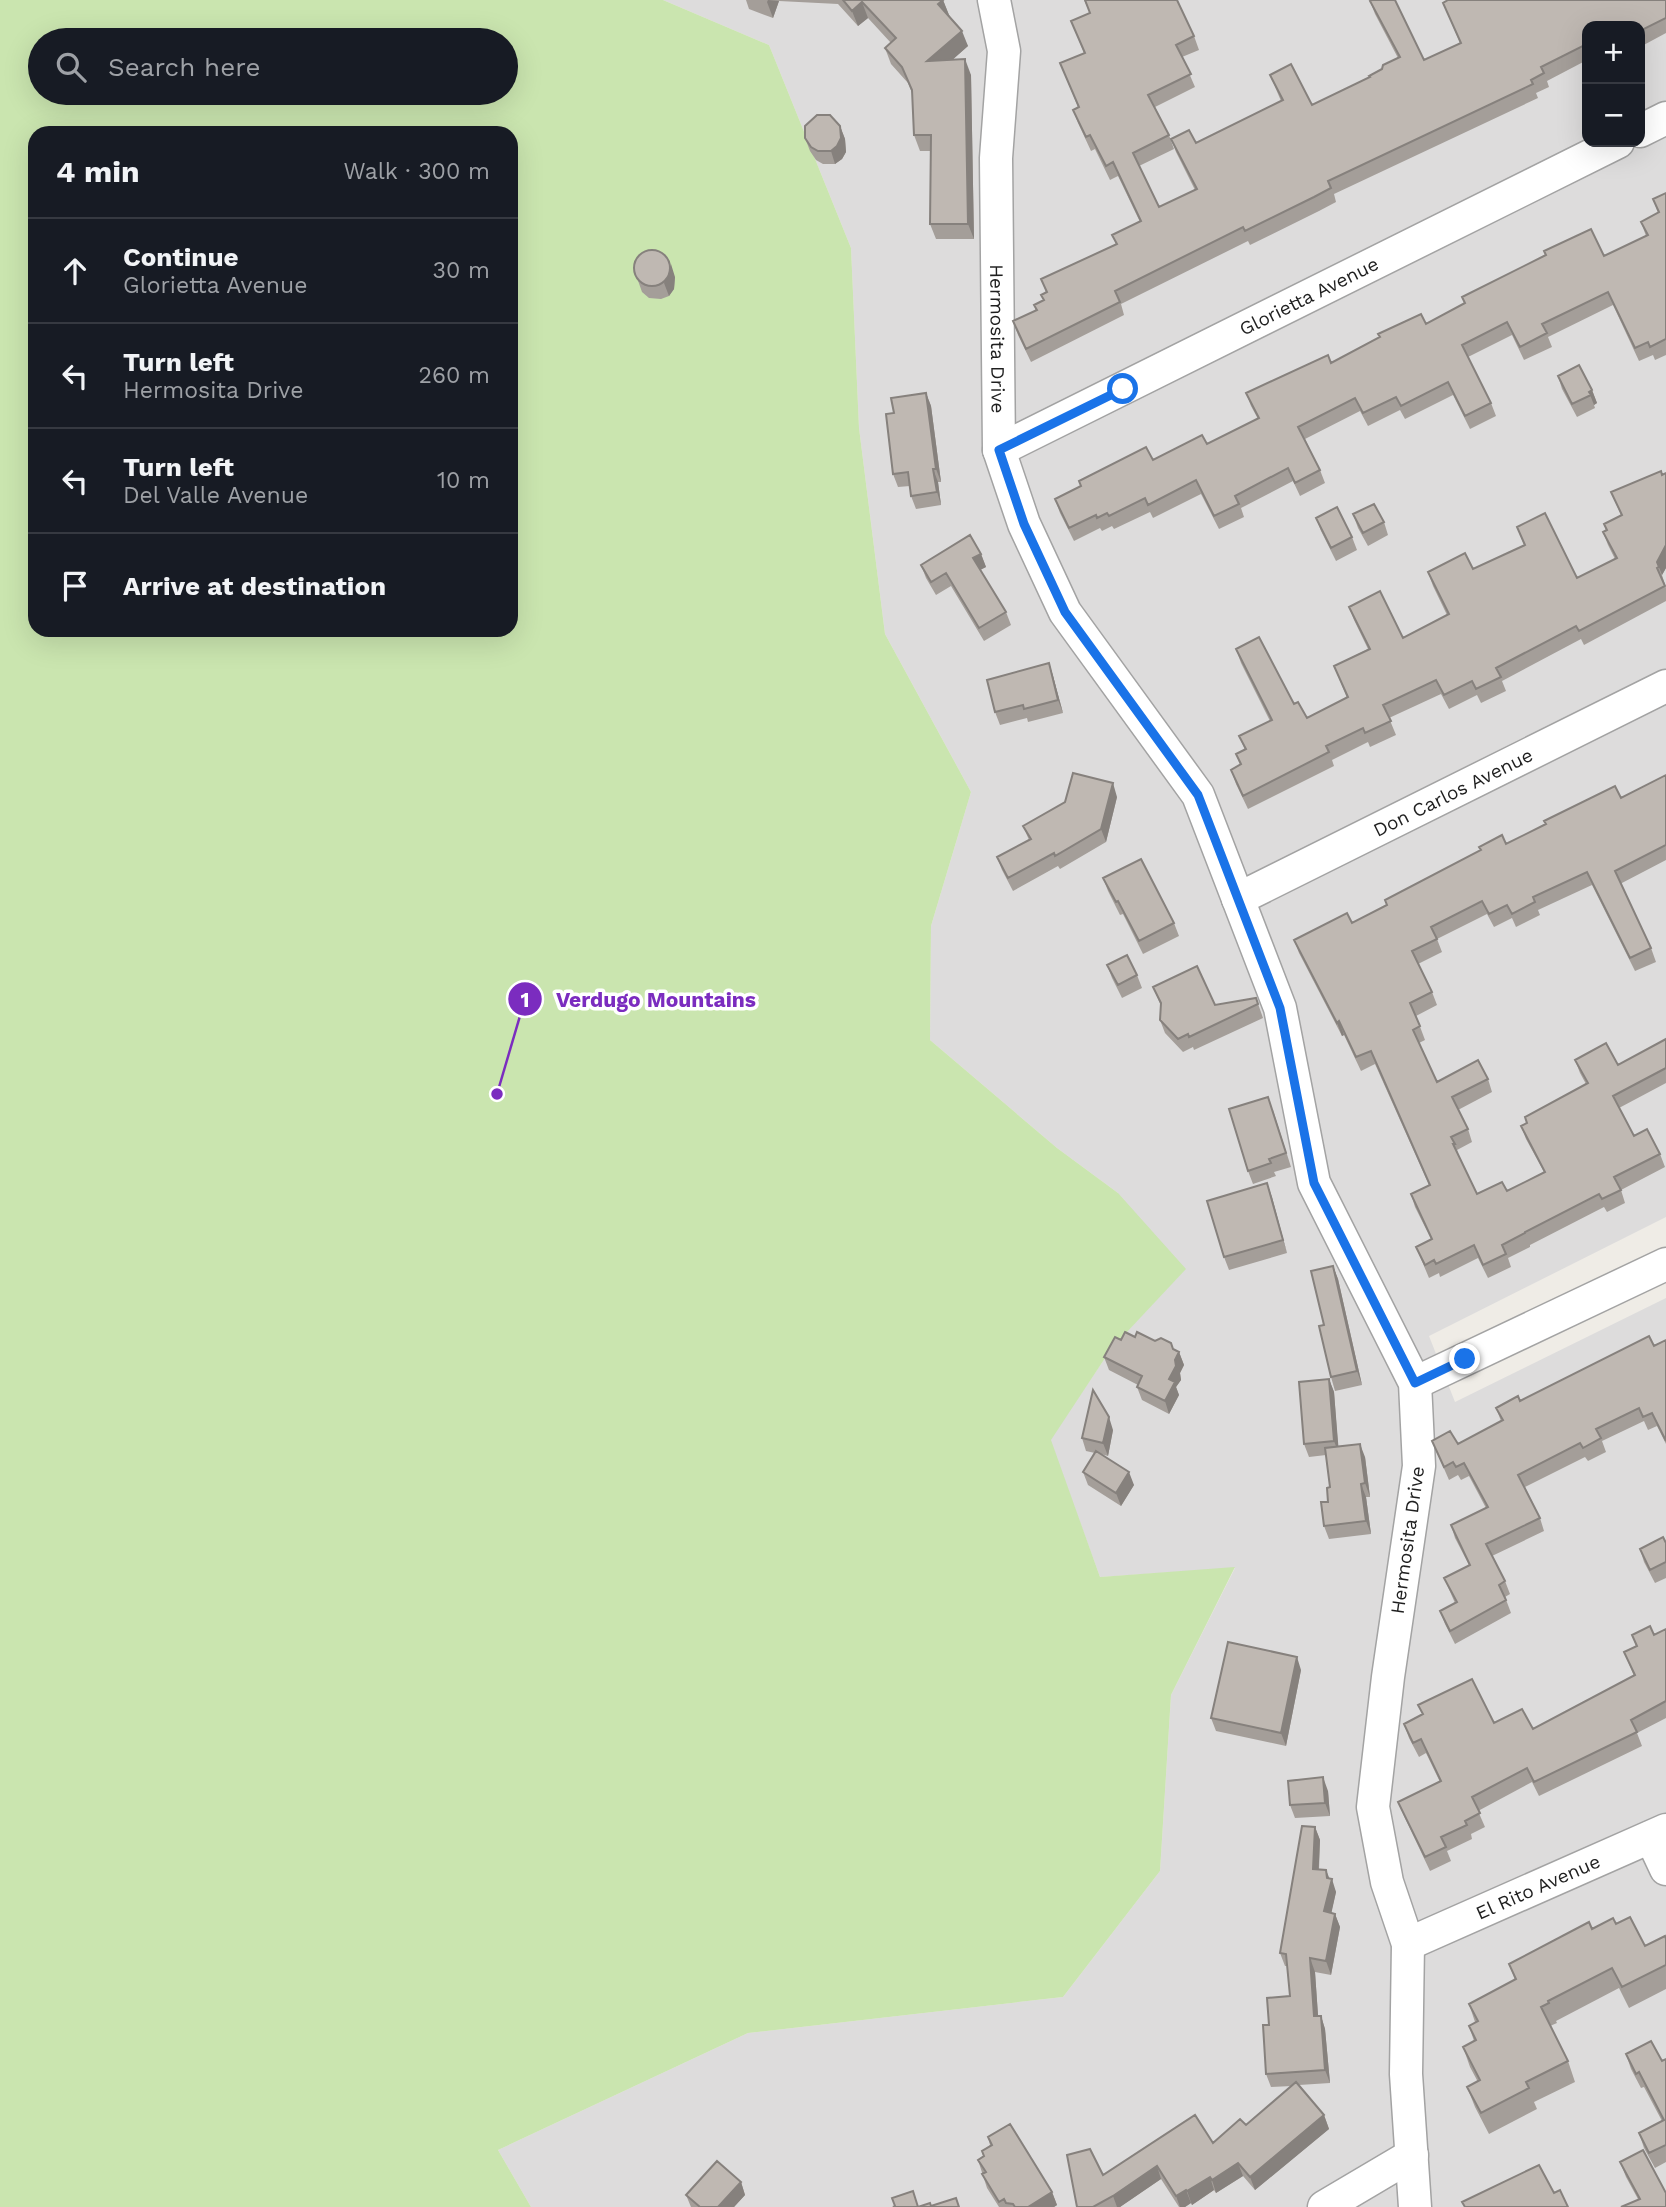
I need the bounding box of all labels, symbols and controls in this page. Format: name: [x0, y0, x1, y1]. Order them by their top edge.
map controls: [1582, 21, 1645, 147]
button: +: [1582, 21, 1645, 84]
search box: [28, 28, 518, 105]
icon: search: [52, 48, 90, 86]
text: Search here: [108, 52, 260, 82]
button: −: [1582, 84, 1645, 147]
text: 4 min: [56, 154, 140, 189]
text: Walk · 300 m: [344, 158, 490, 185]
text: Continue: [123, 242, 239, 272]
icon: ahead: [56, 252, 94, 290]
street label: Glorietta Avenue: [1236, 252, 1382, 341]
text: 30 m: [433, 257, 490, 284]
street label: Hermosita Drive: [985, 264, 1010, 413]
text: Glorietta Avenue: [123, 272, 307, 299]
text: Turn left: [123, 347, 234, 377]
icon: left: [56, 357, 94, 395]
text: 260 m: [419, 362, 490, 389]
route start: [1107, 373, 1138, 404]
text: Hermosita Drive: [123, 377, 303, 404]
text: Turn left: [123, 452, 234, 482]
icon: left: [56, 462, 94, 500]
text: 10 m: [437, 467, 490, 494]
text: Del Valle Avenue: [123, 482, 308, 509]
icon: arrive: [56, 567, 94, 605]
text: Arrive at destination: [123, 571, 386, 601]
street label: Don Carlos Avenue: [1370, 743, 1537, 842]
callout: Verdugo Mountains: [507, 978, 771, 1020]
text: 1: [520, 987, 530, 1012]
text: Verdugo Mountains: [556, 987, 756, 1012]
route end: [1449, 1343, 1480, 1374]
street label: Hermosita Drive: [1386, 1465, 1429, 1615]
street label: El Rito Avenue: [1472, 1850, 1604, 1925]

